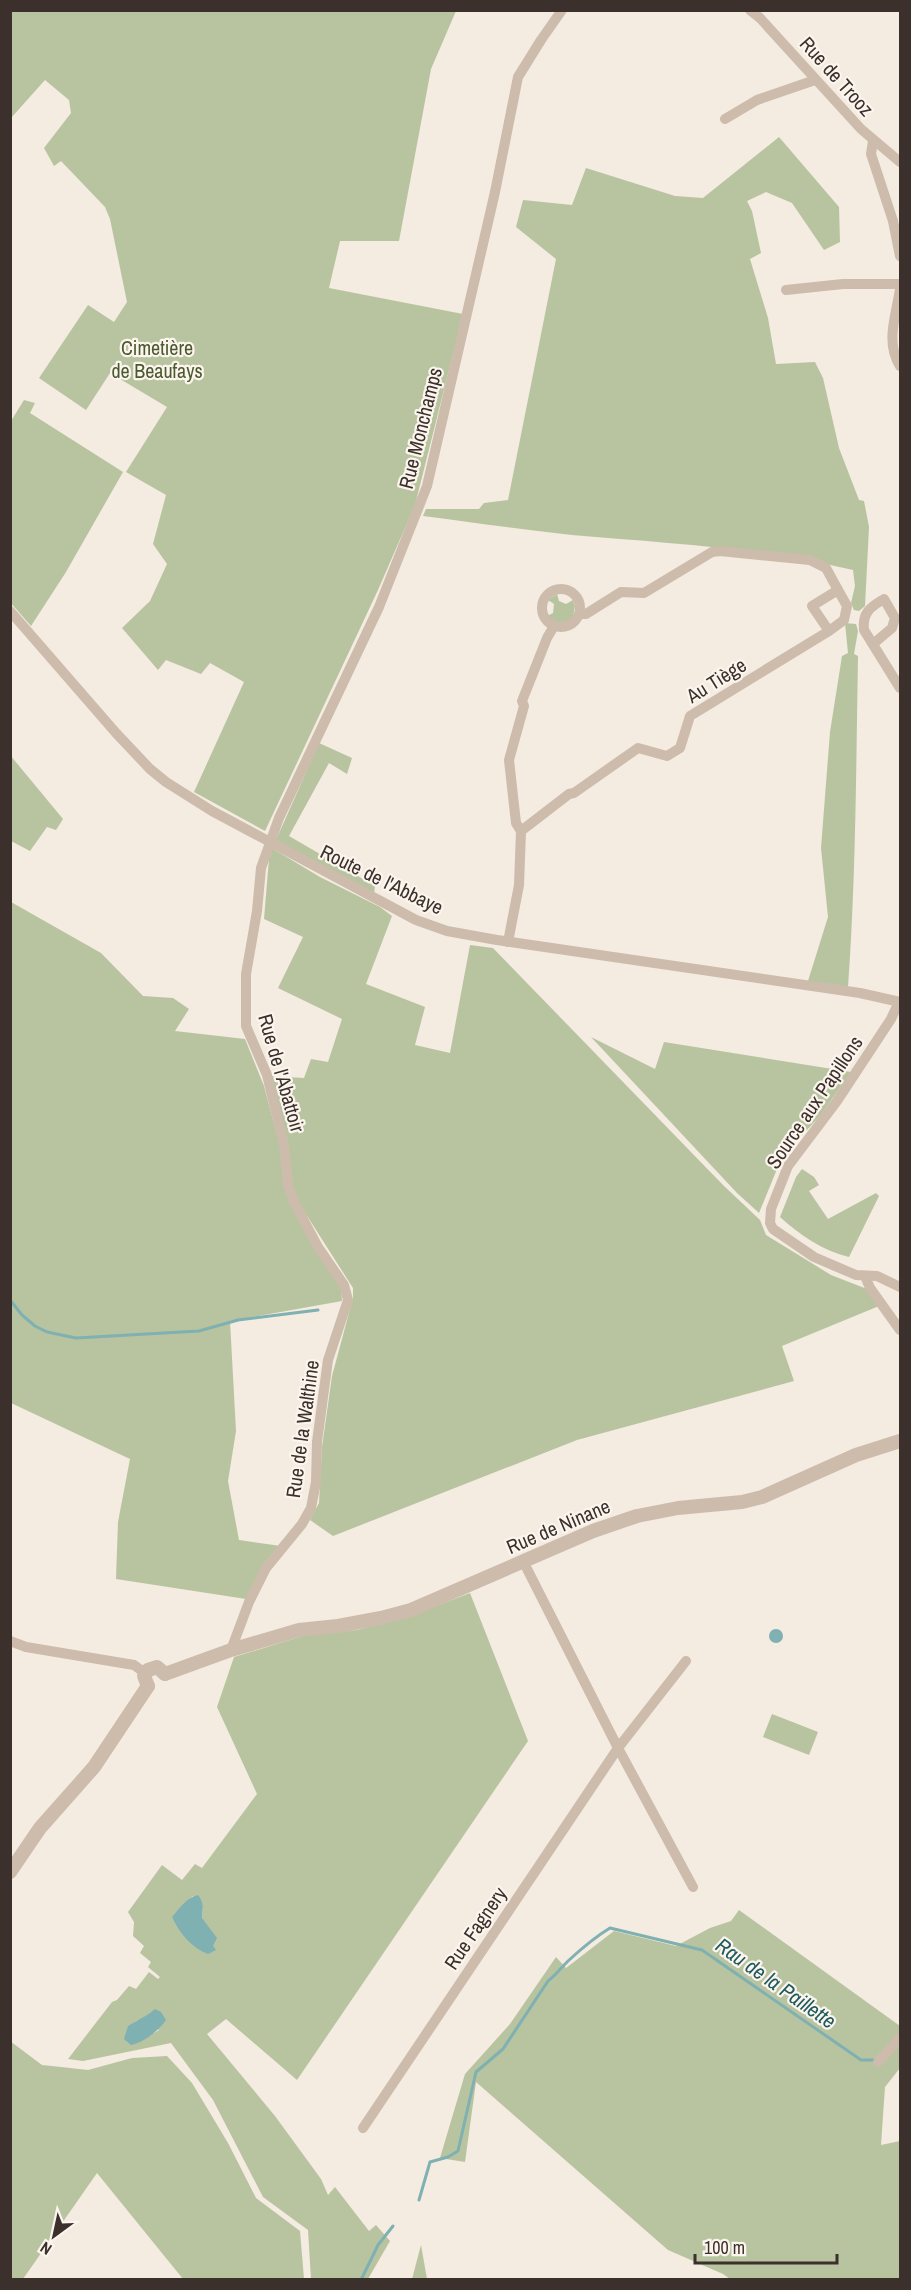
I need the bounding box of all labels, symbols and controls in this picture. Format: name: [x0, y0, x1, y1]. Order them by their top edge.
street label: Rue de Trooz: [794, 30, 880, 122]
park label: Cimetière de Beaufays: [111, 334, 203, 384]
street label: Rue Monchamps: [392, 365, 448, 491]
street label: Au Tiège: [680, 651, 751, 709]
street label: Route de l'Abbaye: [316, 838, 448, 920]
street label: Rue de l'Abattoir: [252, 1011, 312, 1136]
street label: Source aux Papillons: [759, 1030, 869, 1174]
street label: Rue de la Walthine: [279, 1358, 325, 1500]
street label: Rue de Ninane: [502, 1492, 614, 1560]
street label: Rue Fagnery: [438, 1881, 513, 1975]
water label: Rau de la Paillette: [710, 1931, 842, 2035]
north arrow: [24, 2206, 84, 2266]
scale bar: [695, 2227, 838, 2265]
text: 100 m: [704, 2235, 745, 2260]
text: N: [36, 2237, 56, 2260]

